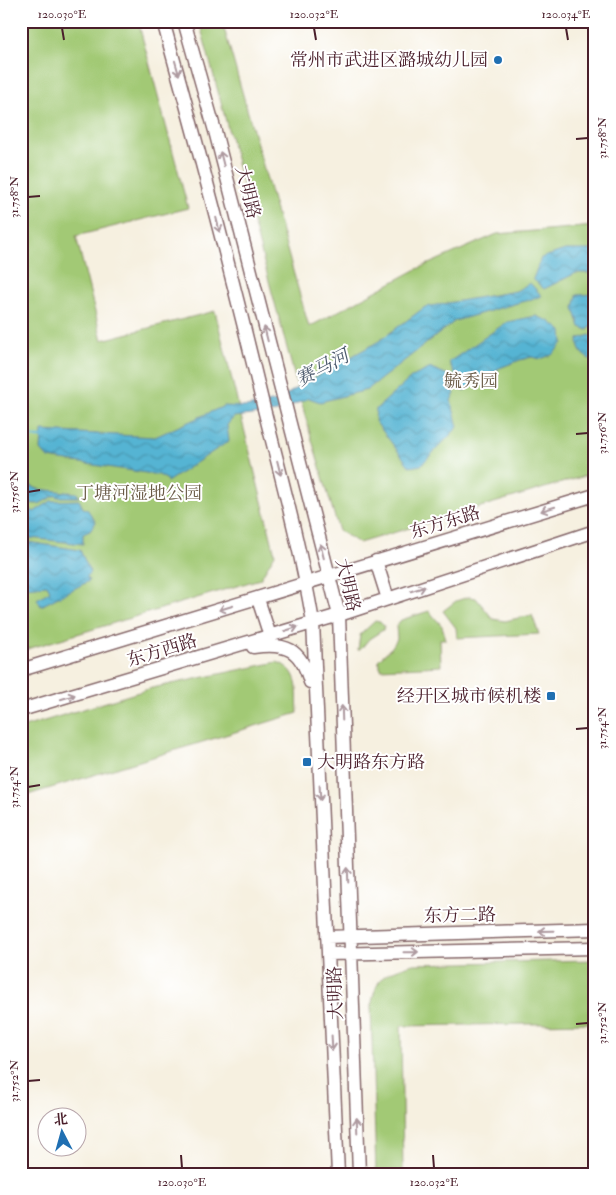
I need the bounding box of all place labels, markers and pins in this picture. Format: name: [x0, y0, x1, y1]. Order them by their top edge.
place label: 常州市武进区潞城幼儿园: [290, 49, 488, 72]
marker: 常州市武进区潞城幼儿园: [492, 54, 504, 66]
place label: 经开区城市候机楼: [397, 685, 541, 708]
marker: 经开区城市候机楼: [545, 690, 557, 702]
place label: 大明路东方路: [317, 751, 425, 774]
marker: 大明路东方路: [301, 756, 313, 768]

